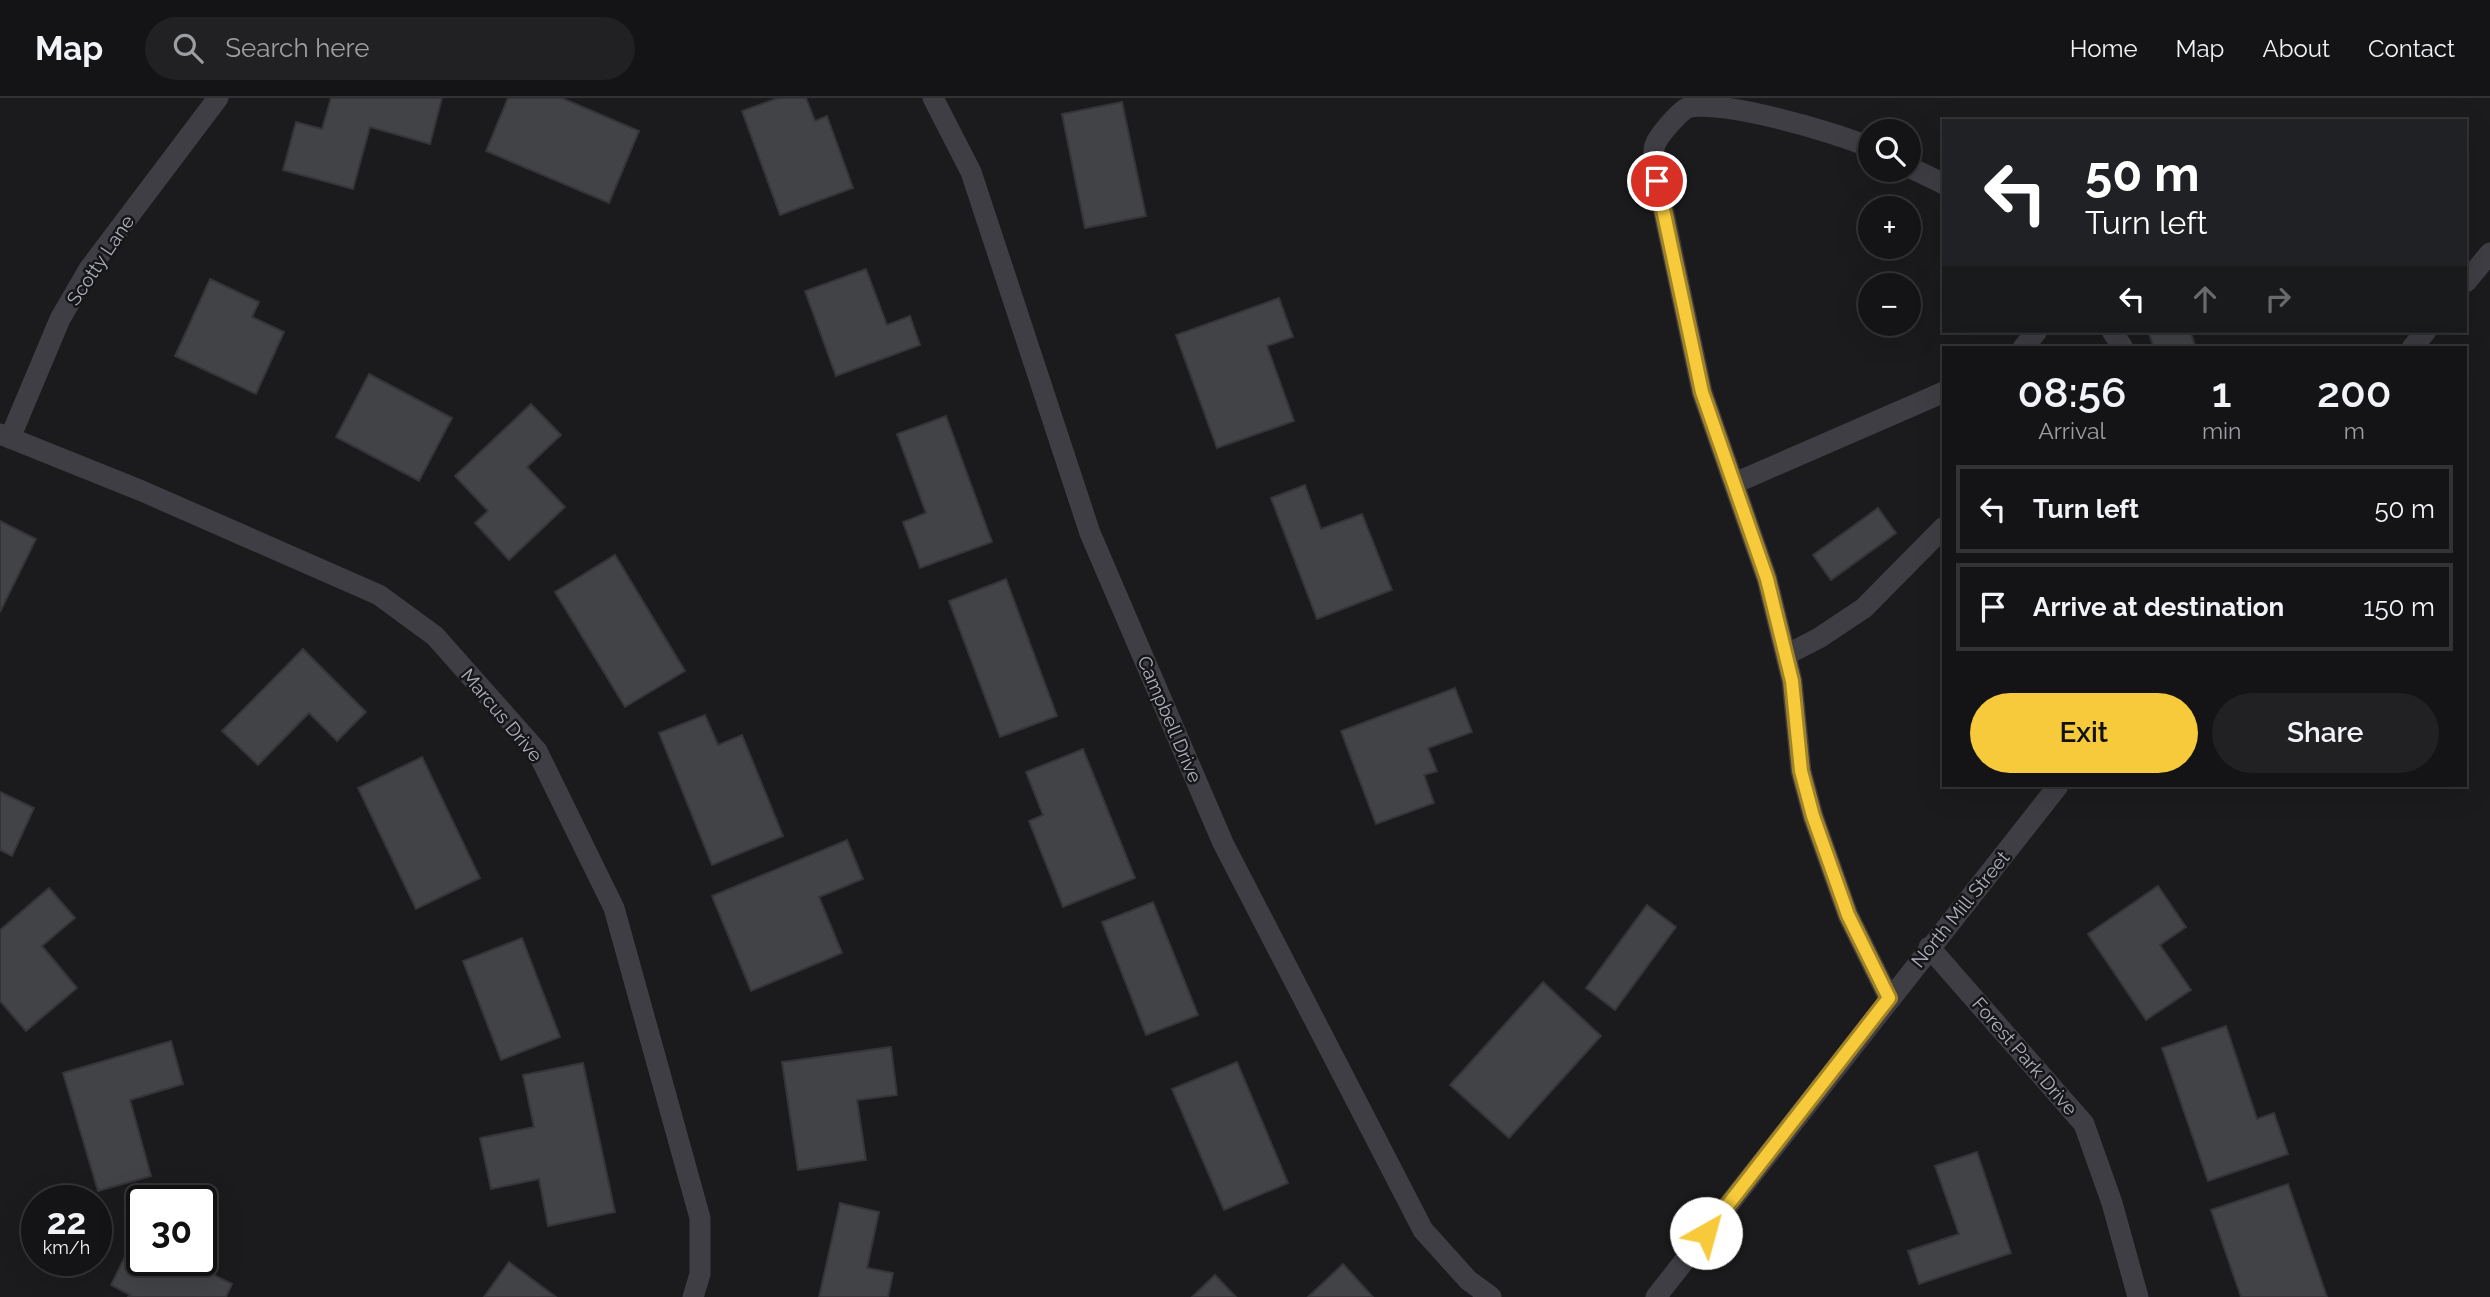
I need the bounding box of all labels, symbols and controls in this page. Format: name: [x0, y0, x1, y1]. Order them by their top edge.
search box: [145, 17, 635, 80]
text: Map: [35, 29, 103, 68]
icon: search: [169, 29, 207, 67]
text: Search here: [225, 33, 370, 63]
text: Home: [2070, 34, 2138, 63]
text: Map: [2176, 34, 2224, 63]
text: About: [2262, 34, 2330, 63]
text: Contact: [2368, 34, 2455, 63]
map controls: [1858, 119, 1921, 336]
button: search: [1858, 119, 1921, 182]
text: 50 m: [2085, 145, 2200, 202]
icon: left: [1970, 147, 2061, 238]
pin: [1627, 151, 1687, 211]
icon: arrive: [1638, 162, 1676, 200]
button: +: [1858, 196, 1921, 259]
text: Turn left: [2085, 204, 2207, 241]
street label: Scotty Lane: [62, 211, 138, 309]
button: −: [1858, 273, 1921, 336]
icon: left: [2113, 280, 2151, 318]
icon: ahead: [2186, 280, 2224, 318]
icon: right: [2259, 280, 2297, 318]
text: 08:56: [2017, 368, 2126, 417]
text: 1: [2212, 368, 2232, 417]
text: 200: [2317, 368, 2392, 417]
text: Arrival: [2038, 417, 2106, 444]
text: min: [2202, 417, 2241, 444]
text: m: [2344, 417, 2365, 444]
icon: left: [1974, 490, 2012, 528]
text: Turn left: [2033, 494, 2139, 524]
text: 50 m: [2374, 494, 2435, 524]
icon: arrive: [1974, 588, 2012, 626]
text: Arrive at destination: [2033, 592, 2284, 622]
text: 150 m: [2363, 592, 2435, 622]
street label: Campbell Drive: [1133, 652, 1207, 786]
street label: Marcus Drive: [457, 664, 547, 766]
button: Exit: [1970, 693, 2198, 773]
button: Share: [2212, 693, 2439, 773]
street label: North Mill Street: [1906, 846, 2014, 971]
street label: Forest Park Drive: [1968, 993, 2082, 1119]
speed limit sign: 30: [126, 1185, 217, 1276]
position arrow: [1669, 1196, 1743, 1270]
text: 22: [47, 1201, 86, 1242]
text: km/h: [43, 1237, 90, 1258]

